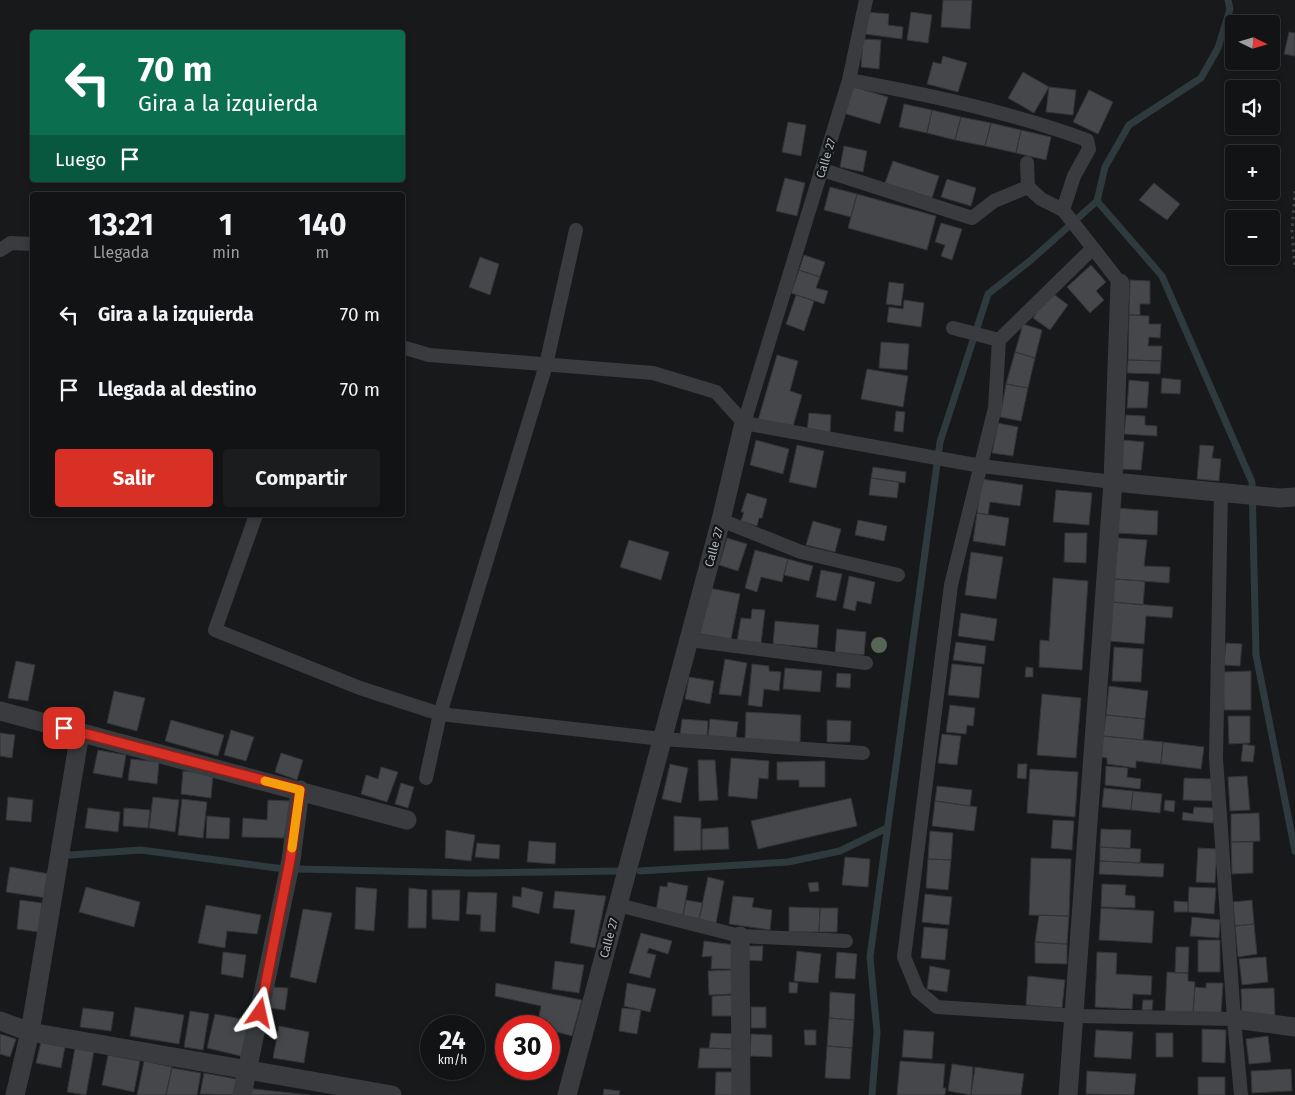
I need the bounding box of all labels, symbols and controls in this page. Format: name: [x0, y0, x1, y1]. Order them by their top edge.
north arrow: [1225, 15, 1280, 70]
map controls: [1225, 15, 1280, 265]
text: 70 m: [138, 48, 212, 90]
icon: left: [55, 50, 120, 115]
button: sound: [1225, 80, 1280, 135]
text: Gira a la izquierda: [138, 90, 318, 117]
street label: Calle 27: [813, 136, 839, 180]
icon: arrive: [116, 145, 144, 173]
button: +: [1225, 145, 1280, 200]
text: Luego: [55, 148, 106, 171]
text: 13:21: [88, 207, 154, 243]
text: 1: [219, 207, 233, 243]
text: 140: [298, 207, 347, 243]
button: −: [1225, 210, 1280, 265]
text: Llegada: [93, 243, 149, 262]
text: min: [212, 243, 240, 262]
text: m: [316, 243, 329, 262]
icon: left: [55, 301, 83, 329]
text: Gira a la izquierda: [98, 303, 254, 326]
text: 70 m: [340, 303, 380, 326]
icon: arrive: [55, 376, 83, 404]
text: Llegada al destino: [98, 378, 257, 401]
text: 70 m: [340, 378, 380, 401]
button: Salir: [55, 449, 213, 507]
button: Compartir: [223, 449, 380, 507]
street label: Calle 27: [702, 525, 726, 569]
pin: [43, 707, 85, 749]
icon: arrive: [50, 714, 78, 742]
street label: Calle 27: [597, 916, 621, 960]
position arrow: [233, 986, 285, 1038]
speed limit sign: 30: [495, 1015, 560, 1080]
text: 24: [439, 1026, 466, 1056]
text: km/h: [438, 1053, 467, 1067]

